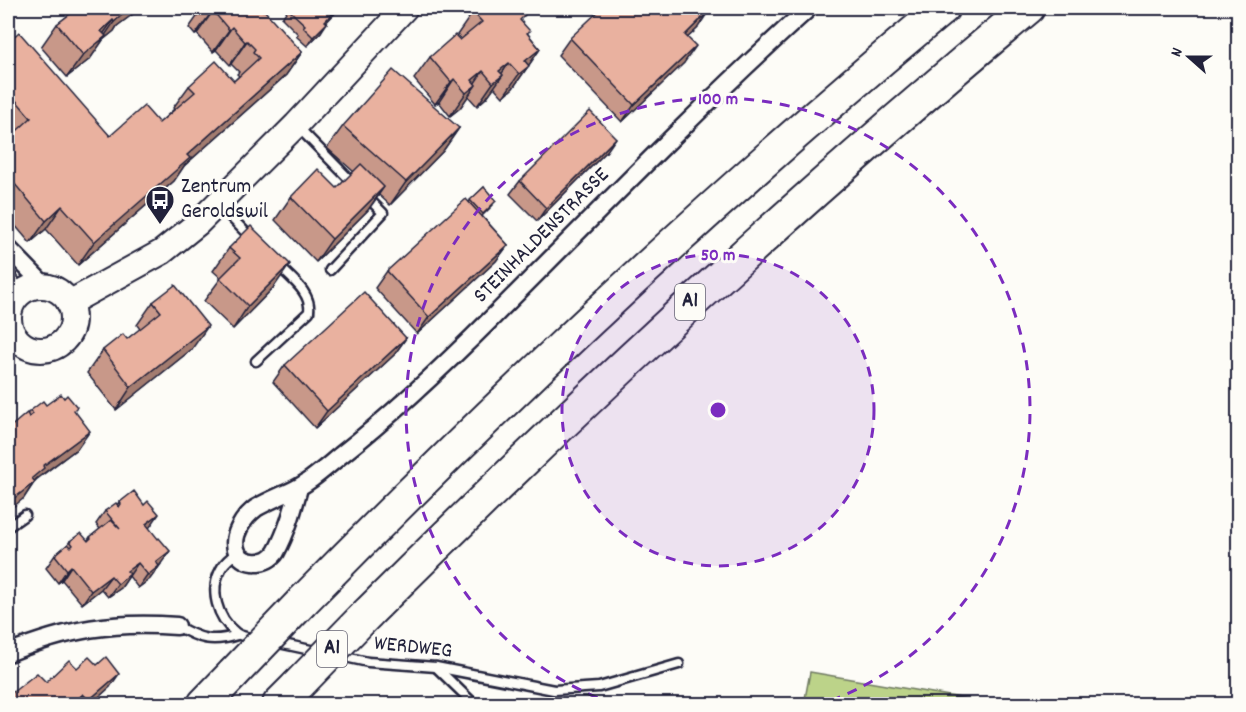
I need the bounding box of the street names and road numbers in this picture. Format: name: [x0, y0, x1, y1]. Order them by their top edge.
street label: STEINHALDENSTRASSE: [467, 161, 617, 311]
road number: A1: [675, 284, 705, 320]
street label: WERDWEG: [372, 628, 454, 668]
road number: A1: [317, 631, 347, 667]

